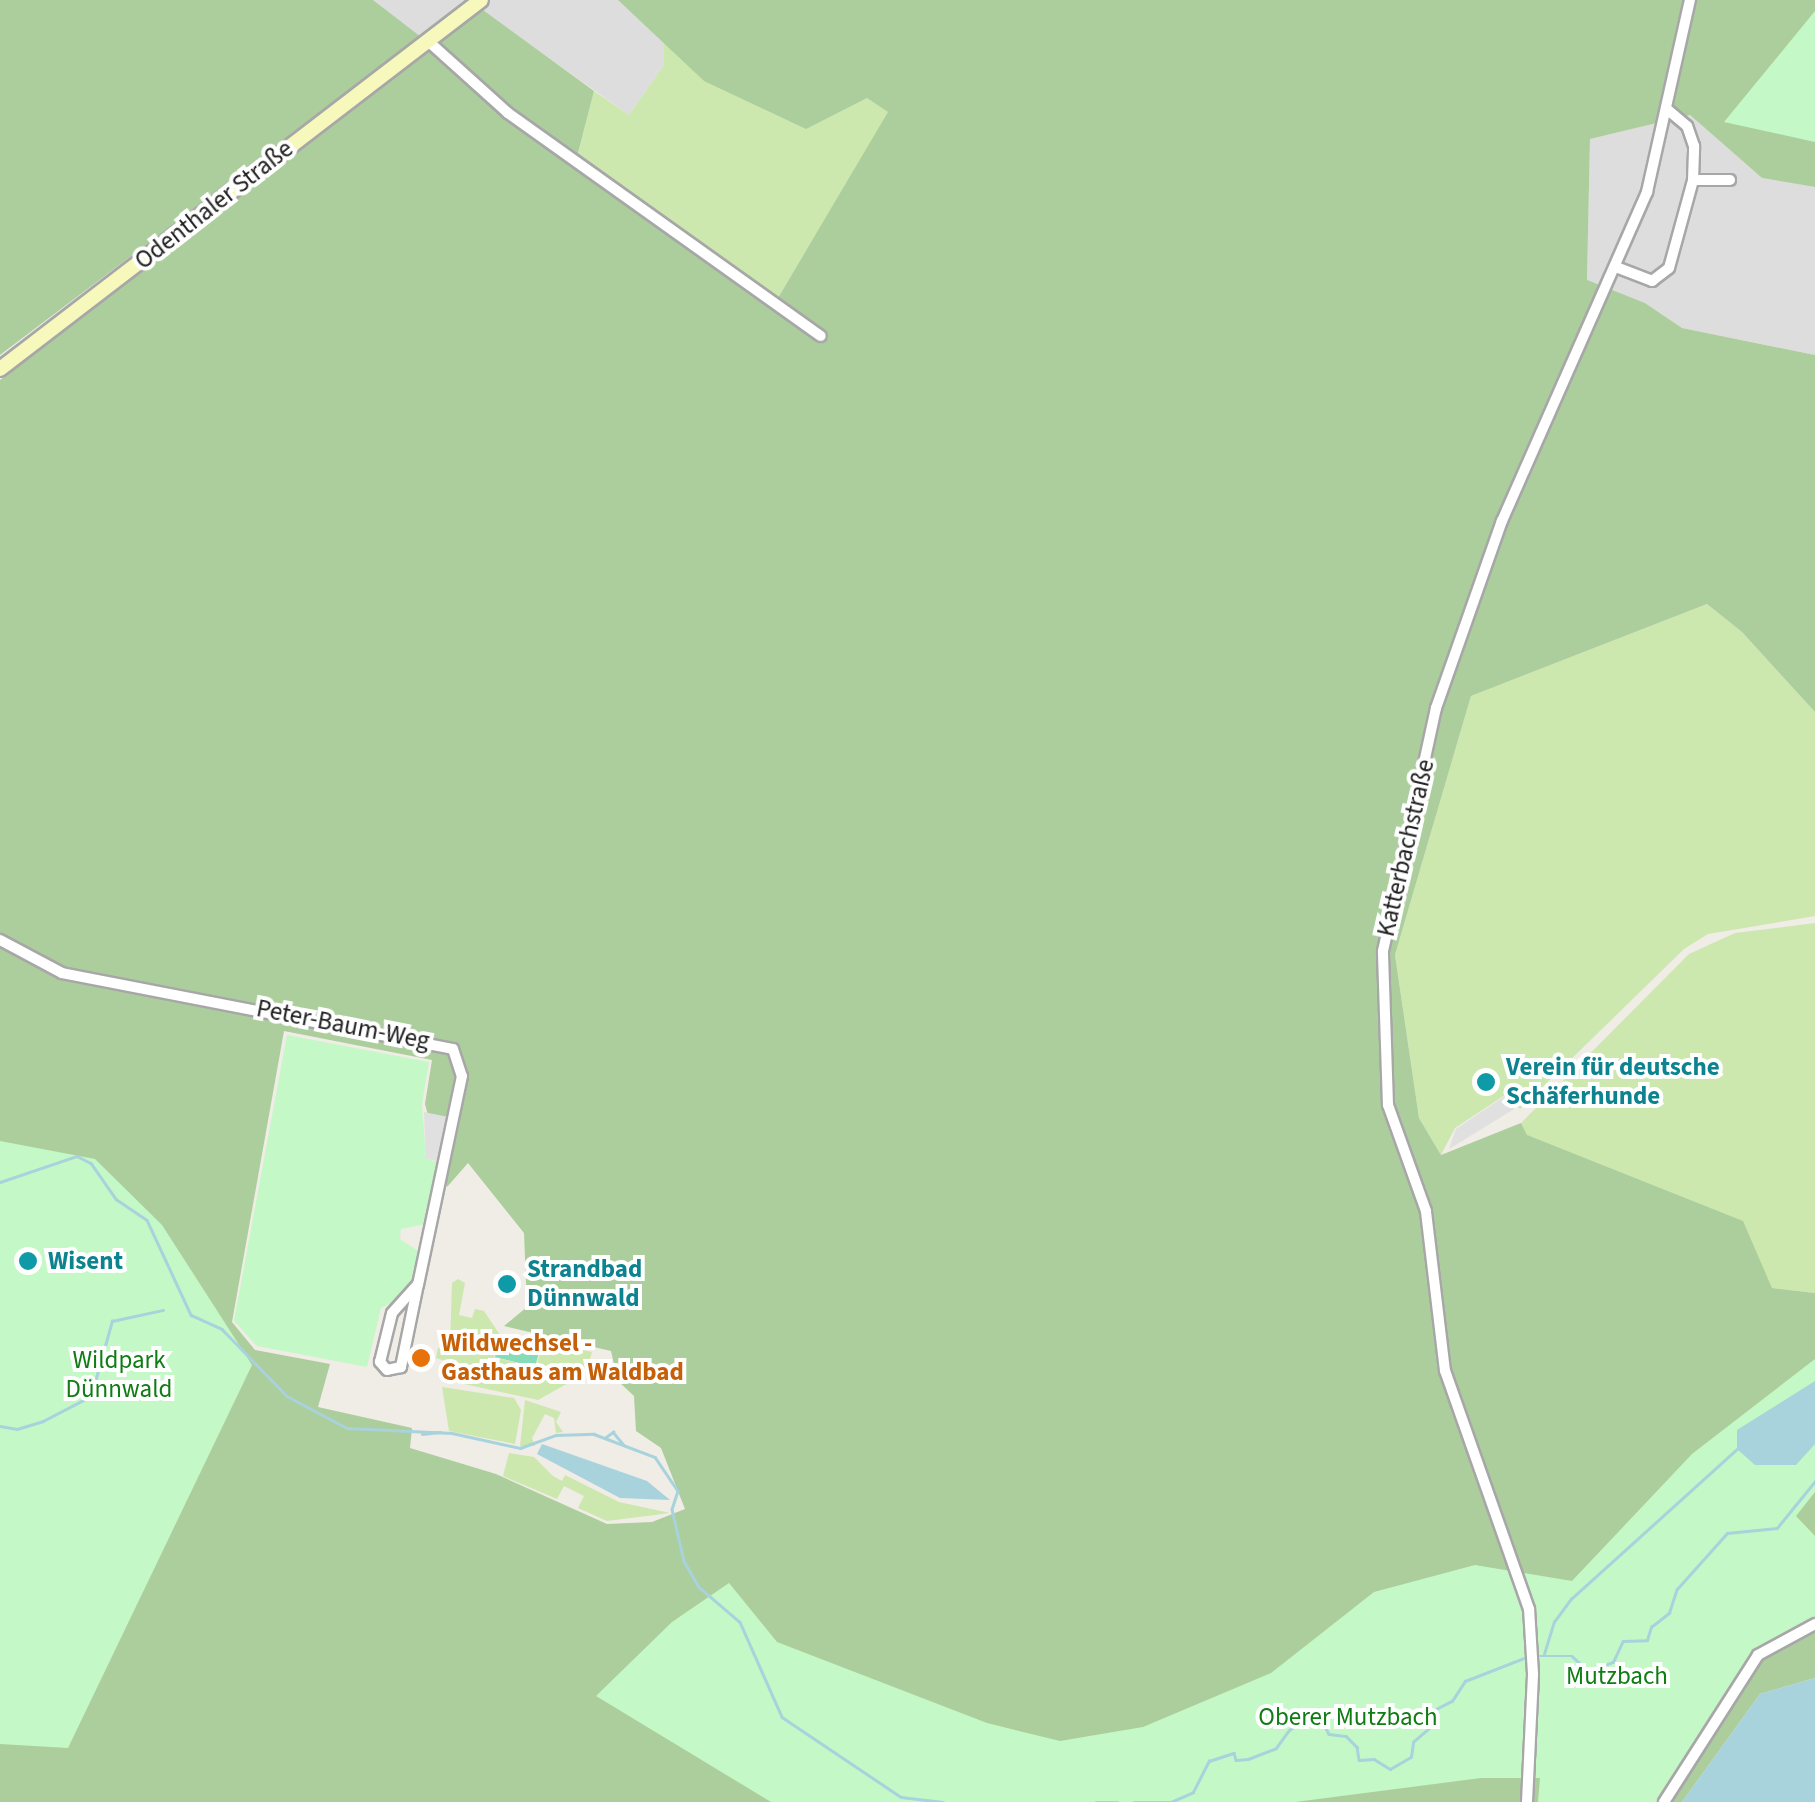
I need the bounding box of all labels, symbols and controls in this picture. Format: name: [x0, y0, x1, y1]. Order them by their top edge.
street label: Odenthaler Straße: [129, 134, 299, 276]
street label: Katterbachstraße: [1371, 757, 1441, 939]
street label: Peter-Baum-Weg: [254, 994, 432, 1056]
place label: Verein für deutsche Schäferhunde: [1506, 1053, 1720, 1112]
marker: Verein für deutsche Schäferhunde: [1475, 1071, 1497, 1093]
place label: Wisent: [48, 1246, 123, 1276]
marker: Wisent: [17, 1250, 39, 1272]
place label: Strandbad Dünnwald: [527, 1255, 642, 1314]
marker: Strandbad Dünnwald: [496, 1273, 518, 1295]
place label: Wildwechsel - Gasthaus am Waldbad: [441, 1329, 684, 1388]
park label: Wildpark Dünnwald: [66, 1346, 172, 1405]
marker: Wildwechsel - Gasthaus am Waldbad: [410, 1347, 432, 1369]
park label: Mutzbach: [1566, 1661, 1668, 1691]
park label: Oberer Mutzbach: [1258, 1702, 1438, 1732]

